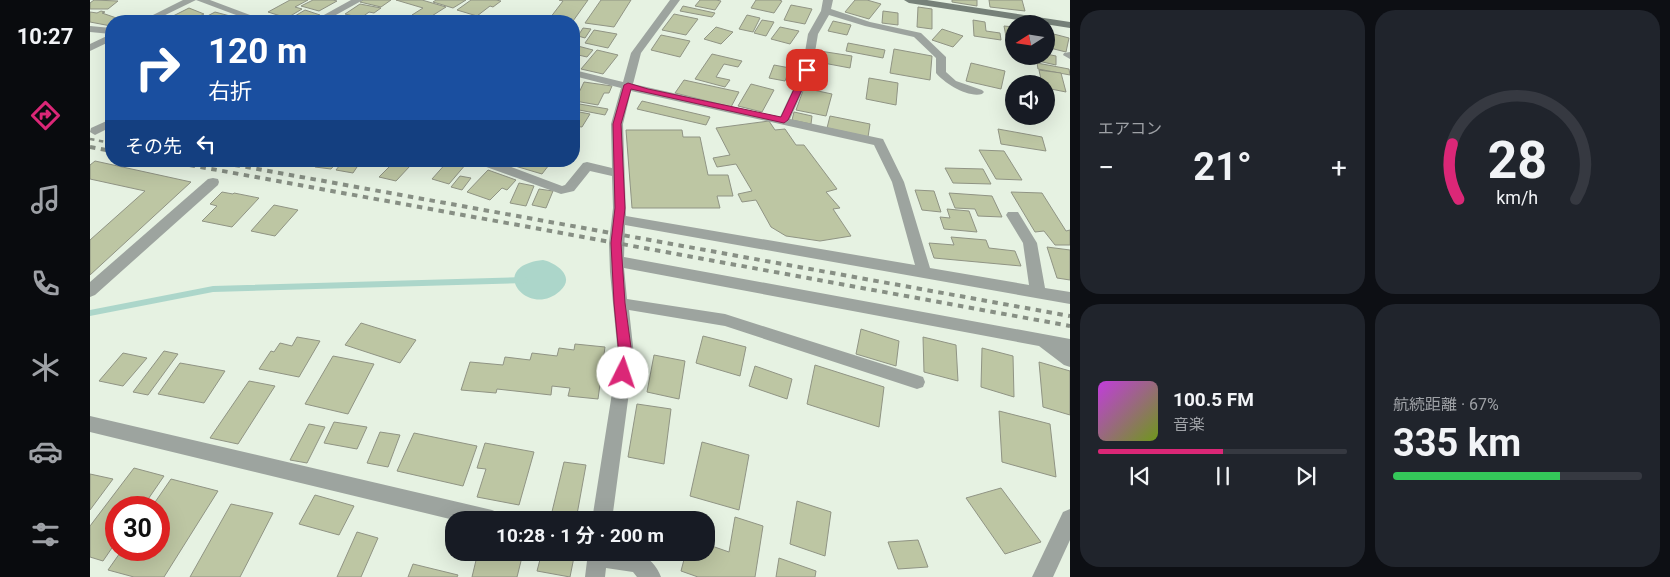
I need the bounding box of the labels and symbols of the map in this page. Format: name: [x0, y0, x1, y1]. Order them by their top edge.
north arrow: [1005, 15, 1055, 65]
pin: [786, 49, 828, 91]
position arrow: [596, 346, 648, 398]
speed limit sign: 30: [105, 496, 170, 561]

